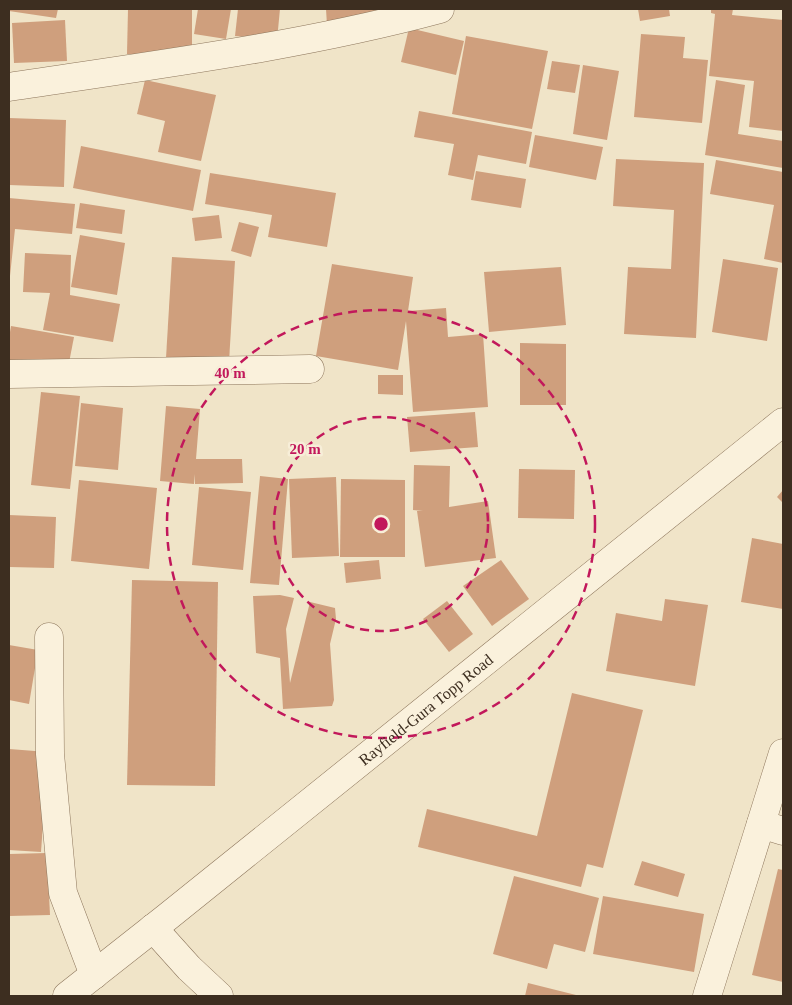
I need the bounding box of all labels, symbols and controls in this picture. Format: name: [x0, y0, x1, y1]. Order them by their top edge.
text: 40 m: [214, 365, 246, 381]
text: 20 m: [289, 441, 321, 457]
centre of rings: [372, 515, 390, 533]
street label: Rayfield-Gura Topp Road: [356, 651, 496, 769]

